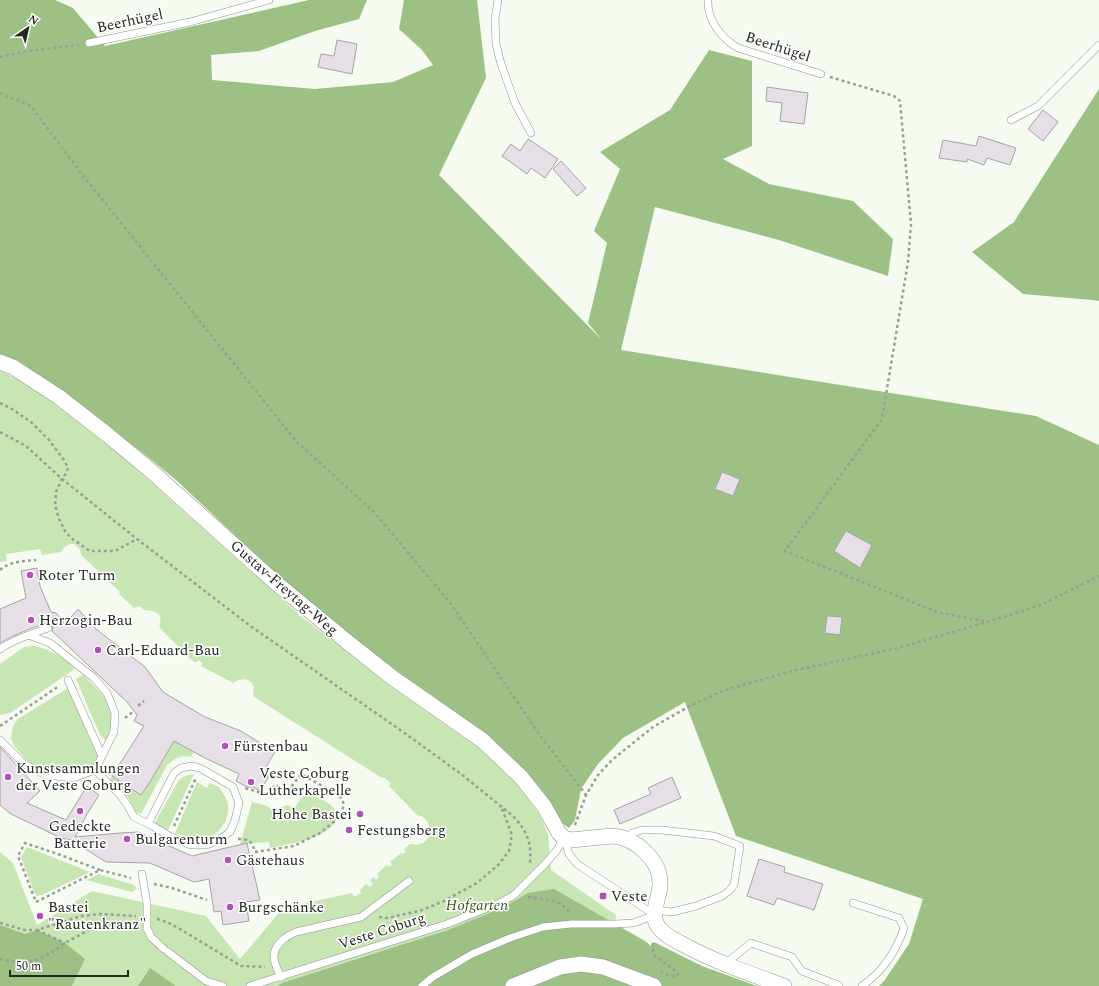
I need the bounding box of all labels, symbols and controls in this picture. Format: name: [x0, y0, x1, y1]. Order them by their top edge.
street label: Beerhügel: [95, 3, 165, 39]
north arrow: [8, 8, 48, 48]
text: N: [25, 11, 42, 30]
street label: Beerhügel: [742, 26, 814, 68]
street label: Gustav-Freytag-Weg: [225, 535, 343, 641]
place label: Roter Turm: [38, 564, 116, 587]
marker: Roter Turm: [25, 570, 35, 580]
place label: Herzogin-Bau: [39, 609, 132, 632]
marker: Herzogin-Bau: [26, 615, 36, 625]
place label: Carl-Eduard-Bau: [106, 639, 220, 662]
marker: Carl-Eduard-Bau: [93, 645, 103, 655]
place label: Fürstenbau: [233, 735, 308, 758]
marker: Fürstenbau: [220, 741, 230, 751]
place label: Kunstsammlungen der Veste Coburg: [16, 757, 141, 797]
place label: Veste Coburg Lutherkapelle: [259, 762, 352, 802]
marker: Kunstsammlungen der Veste Coburg: [3, 772, 13, 782]
marker: Veste Coburg Lutherkapelle: [246, 777, 256, 787]
place label: Hohe Bastei: [271, 803, 352, 826]
marker: Gedeckte Batterie: [75, 806, 85, 816]
marker: Hohe Bastei: [355, 809, 365, 819]
place label: Gedeckte Batterie: [49, 815, 111, 855]
place label: Festungsberg: [357, 819, 446, 842]
marker: Festungsberg: [344, 825, 354, 835]
place label: Bulgarenturm: [135, 828, 228, 851]
marker: Bulgarenturm: [122, 834, 132, 844]
place label: Gästehaus: [236, 849, 305, 872]
marker: Gästehaus: [223, 855, 233, 865]
place label: Veste: [611, 885, 648, 908]
marker: Veste: [598, 891, 608, 901]
park label: Hofgarten: [446, 894, 508, 917]
place label: Bastei "Rautenkranz": [48, 896, 146, 936]
place label: Burgschänke: [238, 896, 324, 919]
marker: Burgschänke: [225, 902, 235, 912]
street label: Veste Coburg: [336, 906, 428, 956]
marker: Bastei "Rautenkranz": [35, 911, 45, 921]
scale bar: [10, 952, 128, 978]
text: 50 m: [16, 957, 41, 976]

